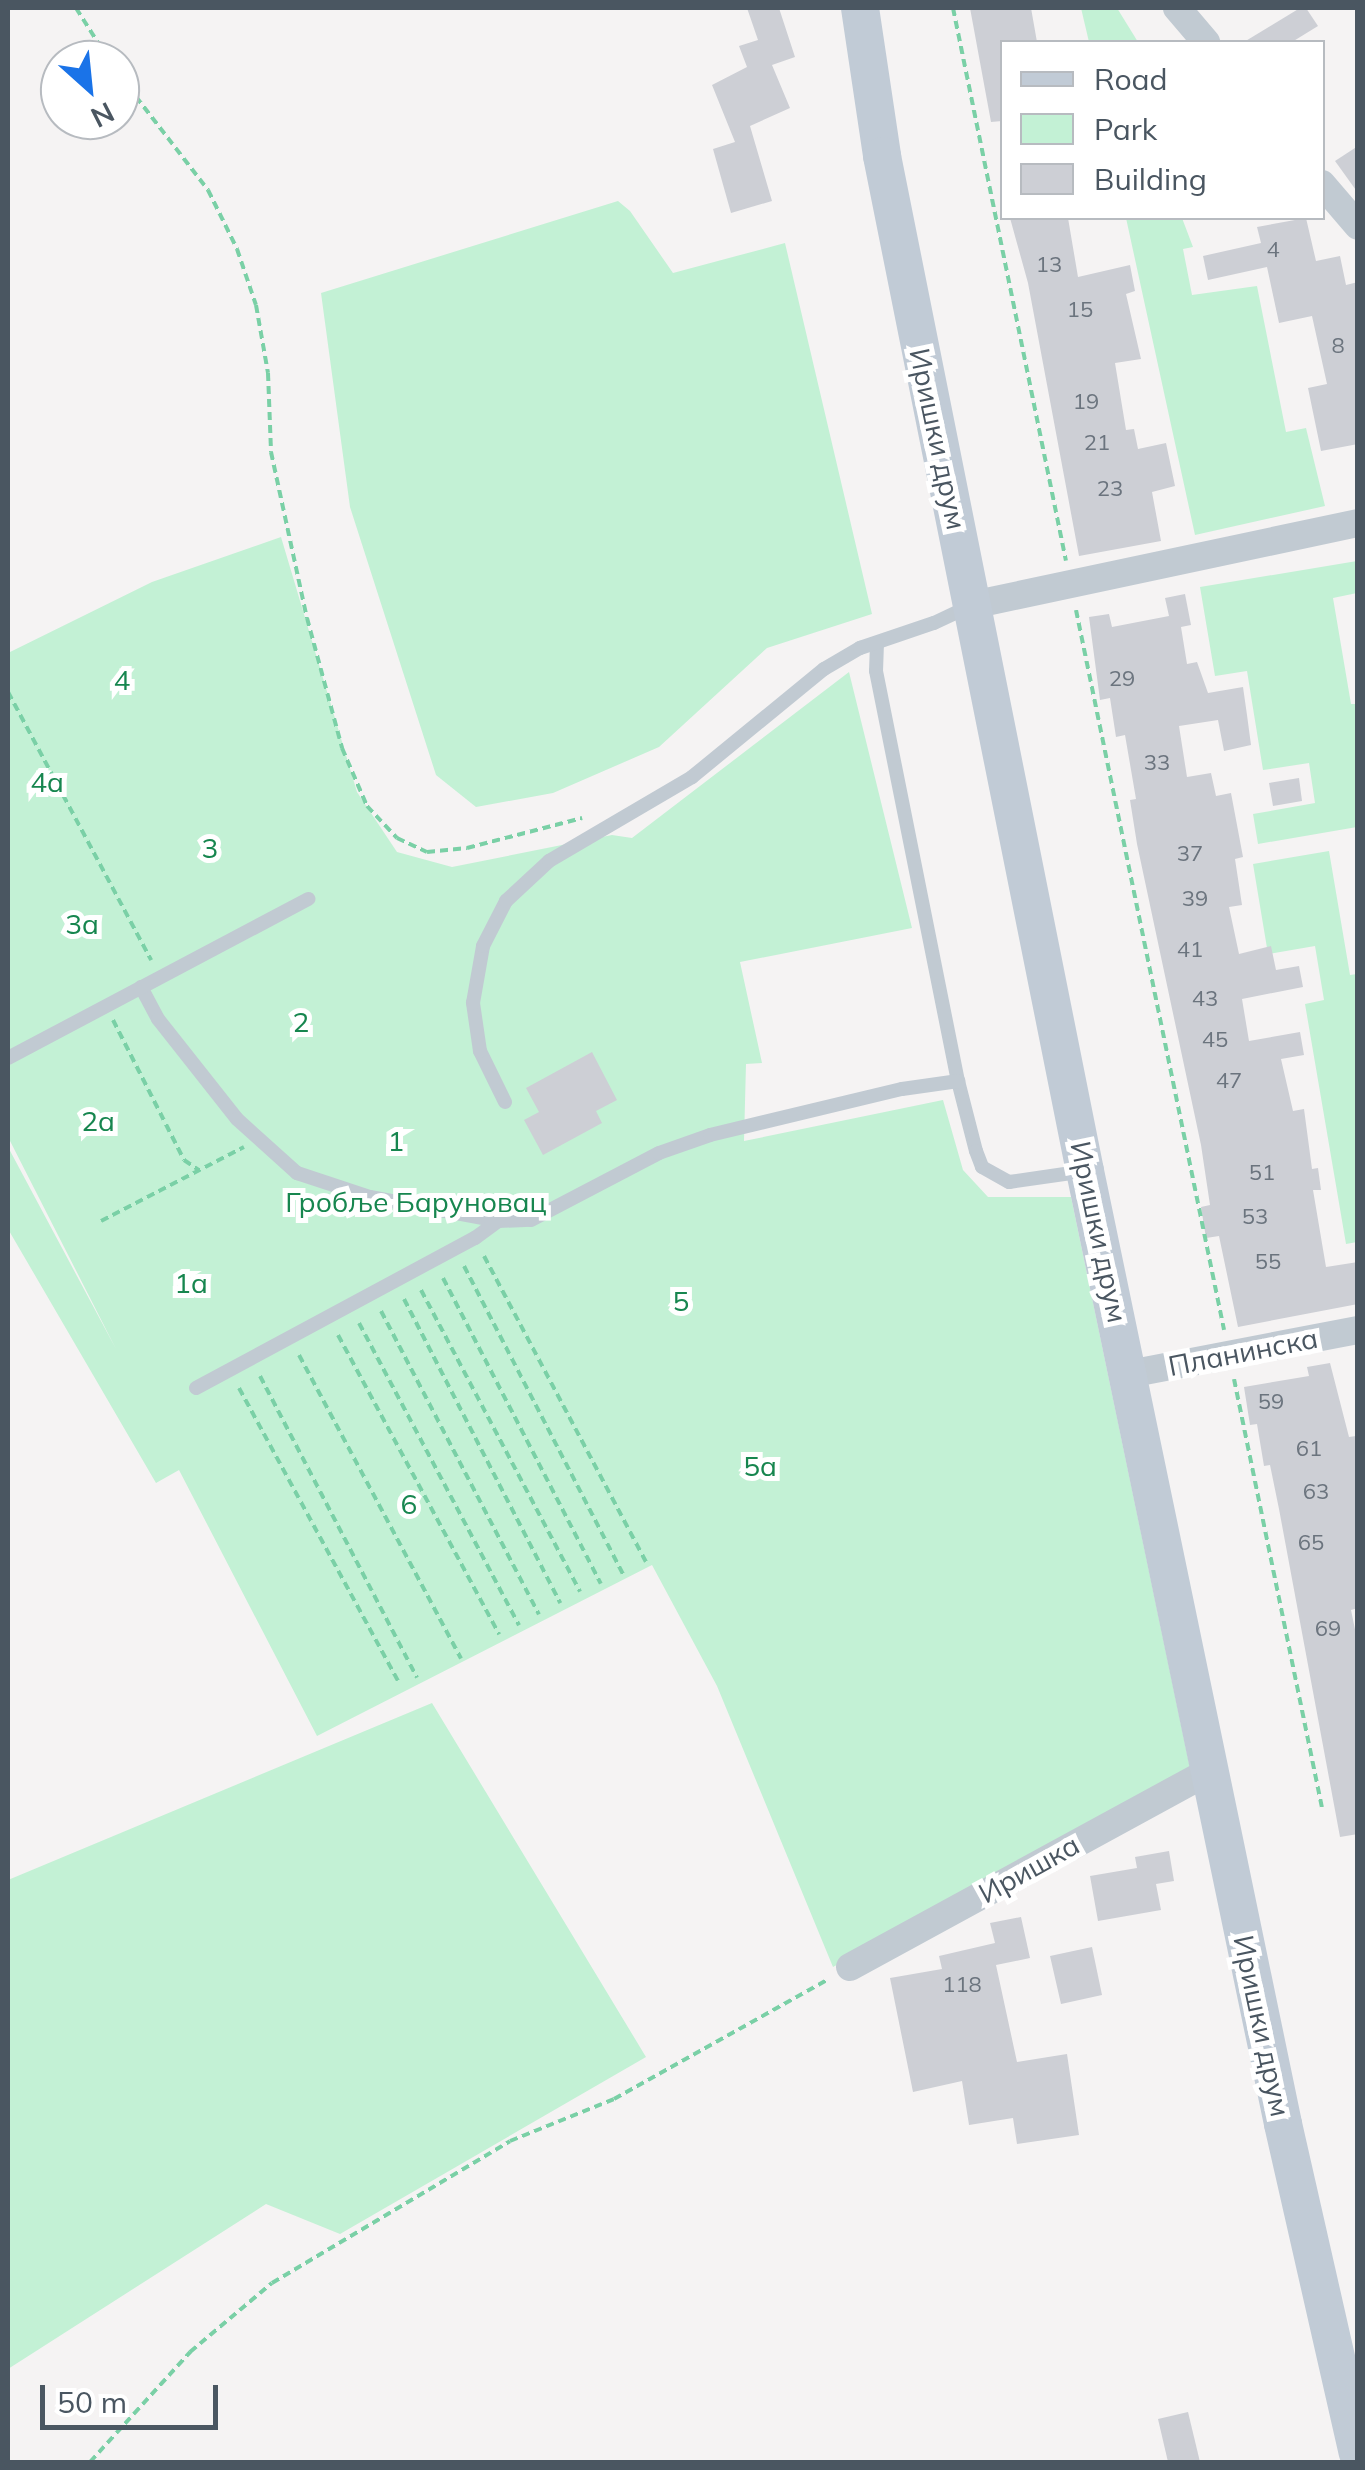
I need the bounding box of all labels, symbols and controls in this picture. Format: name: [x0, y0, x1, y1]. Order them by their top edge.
north arrow: [40, 40, 140, 140]
legend: [1000, 40, 1325, 220]
text: Road: [1094, 60, 1168, 98]
text: N: [86, 95, 120, 136]
text: Park: [1094, 110, 1157, 148]
text: Building: [1094, 160, 1207, 198]
house number: 4: [1266, 237, 1280, 263]
house number: 13: [1036, 252, 1062, 278]
house number: 15: [1067, 297, 1093, 323]
house number: 8: [1331, 333, 1345, 359]
street label: Иришки друм: [902, 345, 974, 533]
house number: 19: [1073, 389, 1099, 415]
house number: 21: [1084, 430, 1110, 456]
house number: 23: [1097, 476, 1123, 502]
park label: 4: [114, 663, 130, 697]
house number: 29: [1109, 666, 1135, 692]
house number: 33: [1144, 750, 1170, 776]
park label: 4a: [30, 765, 64, 799]
park label: 3: [202, 831, 218, 865]
house number: 37: [1177, 841, 1203, 867]
house number: 39: [1182, 886, 1208, 912]
park label: 3a: [65, 907, 99, 941]
house number: 41: [1177, 937, 1203, 963]
house number: 43: [1192, 986, 1218, 1012]
park label: 2: [293, 1005, 309, 1039]
house number: 45: [1202, 1027, 1228, 1053]
house number: 47: [1216, 1068, 1242, 1094]
park label: 2a: [81, 1104, 115, 1138]
park label: 1: [388, 1124, 404, 1158]
street label: Иришки друм: [1063, 1138, 1135, 1326]
house number: 51: [1249, 1160, 1275, 1186]
park label: Гробље Баруновац: [285, 1185, 547, 1219]
house number: 53: [1242, 1204, 1268, 1230]
house number: 55: [1255, 1249, 1281, 1275]
park label: 1a: [174, 1266, 208, 1300]
park label: 5: [673, 1284, 689, 1318]
street label: Планинска: [1166, 1321, 1320, 1383]
house number: 59: [1258, 1389, 1284, 1415]
house number: 61: [1296, 1436, 1322, 1462]
park label: 5a: [743, 1449, 777, 1483]
house number: 63: [1303, 1479, 1329, 1505]
park label: 6: [401, 1487, 417, 1521]
house number: 65: [1298, 1530, 1324, 1556]
house number: 69: [1315, 1616, 1341, 1642]
street label: Иришка: [973, 1828, 1085, 1910]
street label: Иришки друм: [1226, 1932, 1298, 2120]
house number: 118: [942, 1972, 982, 1998]
scale bar: [45, 2365, 222, 2427]
text: 50 m: [57, 2383, 127, 2421]

